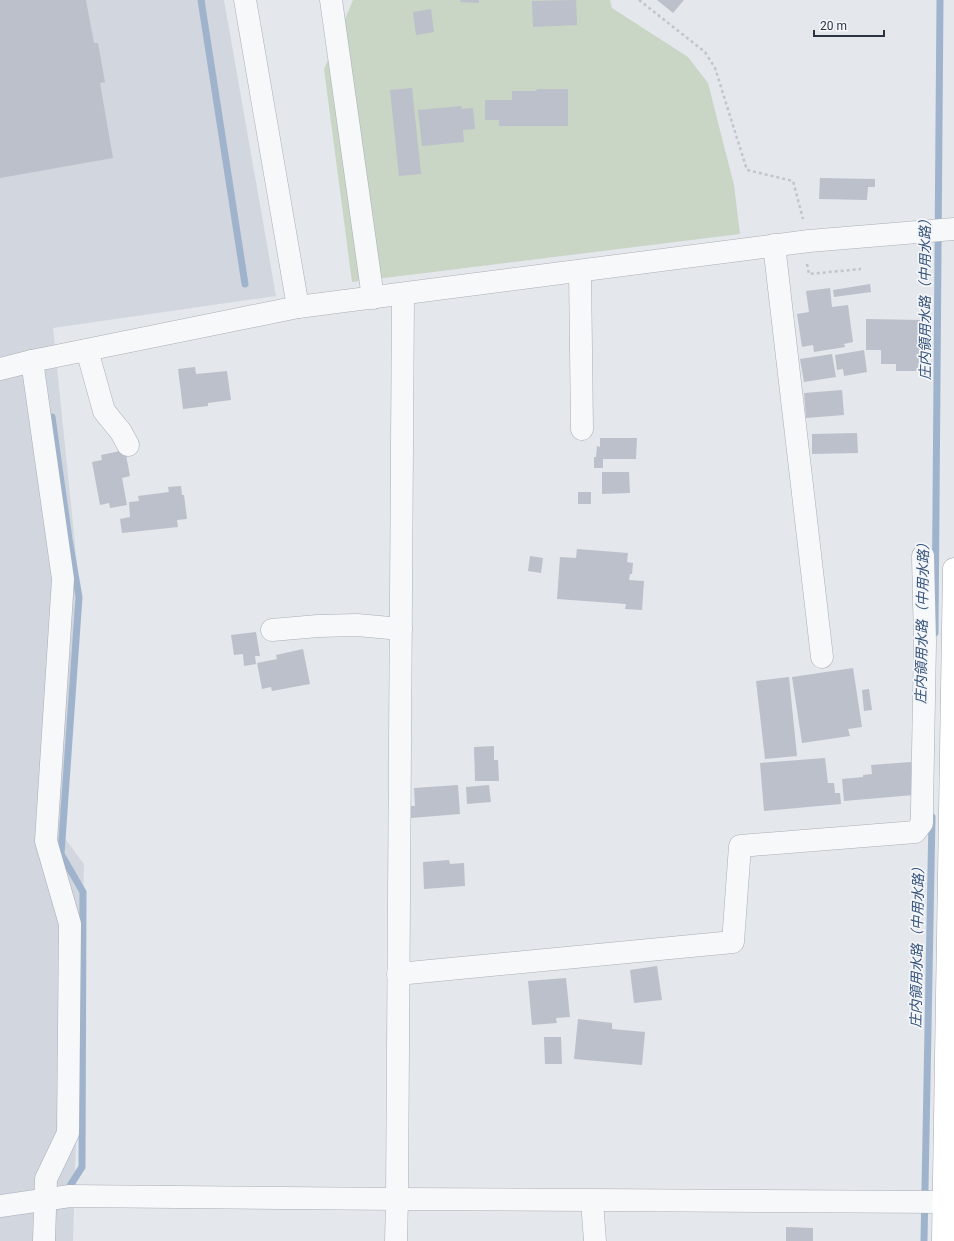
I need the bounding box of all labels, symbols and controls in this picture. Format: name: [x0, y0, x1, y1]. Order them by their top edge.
scale bar: [814, 12, 884, 38]
text: 20 m: [820, 19, 847, 33]
water label: 庄内領用水路（中用水路）: [917, 212, 933, 380]
water label: 庄内領用水路（中用水路）: [913, 536, 931, 704]
water label: 庄内領用水路（中用水路）: [908, 860, 926, 1028]

